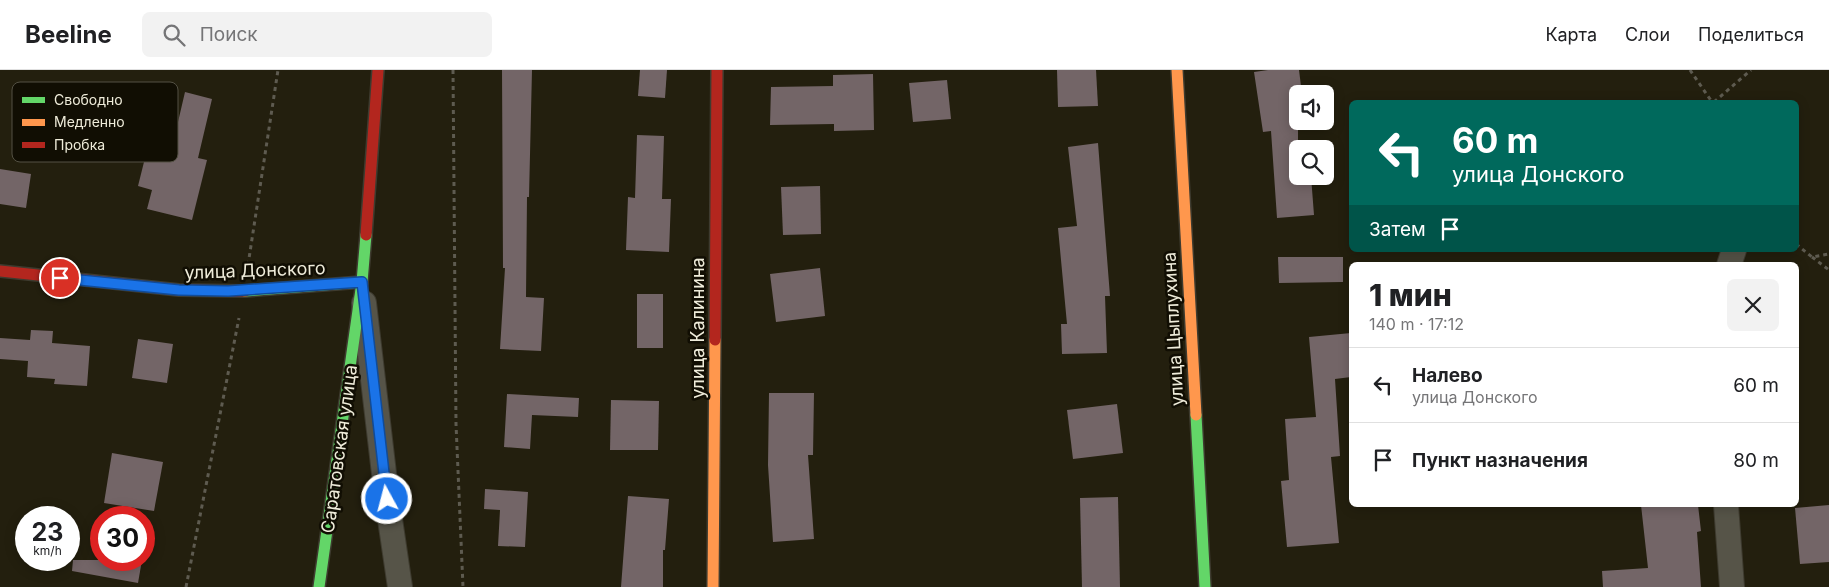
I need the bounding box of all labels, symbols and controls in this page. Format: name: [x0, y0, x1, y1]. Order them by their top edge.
search box: [142, 12, 492, 57]
text: Beeline: [25, 20, 112, 49]
icon: search: [160, 21, 188, 49]
text: Поиск: [200, 23, 258, 46]
text: Карта: [1545, 24, 1597, 45]
text: Слои: [1625, 24, 1670, 45]
text: Поделиться: [1698, 24, 1804, 45]
legend: [12, 82, 178, 162]
map controls: [1289, 85, 1334, 185]
button: sound: [1289, 85, 1334, 130]
text: Свободно: [54, 91, 123, 108]
text: Медленно: [54, 113, 125, 130]
text: 60 m: [1452, 119, 1539, 161]
icon: left: [1369, 120, 1434, 185]
text: Пробка: [54, 136, 105, 153]
button: search: [1289, 140, 1334, 185]
text: улица Донского: [1452, 161, 1625, 187]
icon: arrive: [1436, 215, 1464, 243]
text: Затем: [1369, 218, 1426, 241]
street label: улица Цыплухина: [1158, 251, 1188, 407]
pin: [39, 257, 81, 299]
street label: улица Донского: [184, 257, 326, 283]
street label: улица Калинина: [687, 257, 708, 399]
icon: arrive: [46, 264, 74, 292]
text: 1 мин: [1369, 277, 1452, 313]
button: close: [1727, 279, 1779, 331]
text: 140 m · 17:12: [1369, 314, 1464, 334]
street label: Саратовская улица: [317, 363, 361, 535]
text: Налево: [1412, 364, 1483, 387]
icon: left: [1369, 371, 1397, 399]
text: 60 m: [1733, 374, 1779, 397]
text: улица Донского: [1412, 387, 1537, 407]
icon: arrive: [1369, 446, 1397, 474]
text: Пункт назначения: [1412, 449, 1588, 472]
text: 80 m: [1733, 449, 1779, 472]
position arrow: [360, 472, 412, 524]
speed limit sign: 30: [90, 506, 155, 571]
text: 23: [32, 517, 63, 547]
text: km/h: [33, 543, 62, 558]

